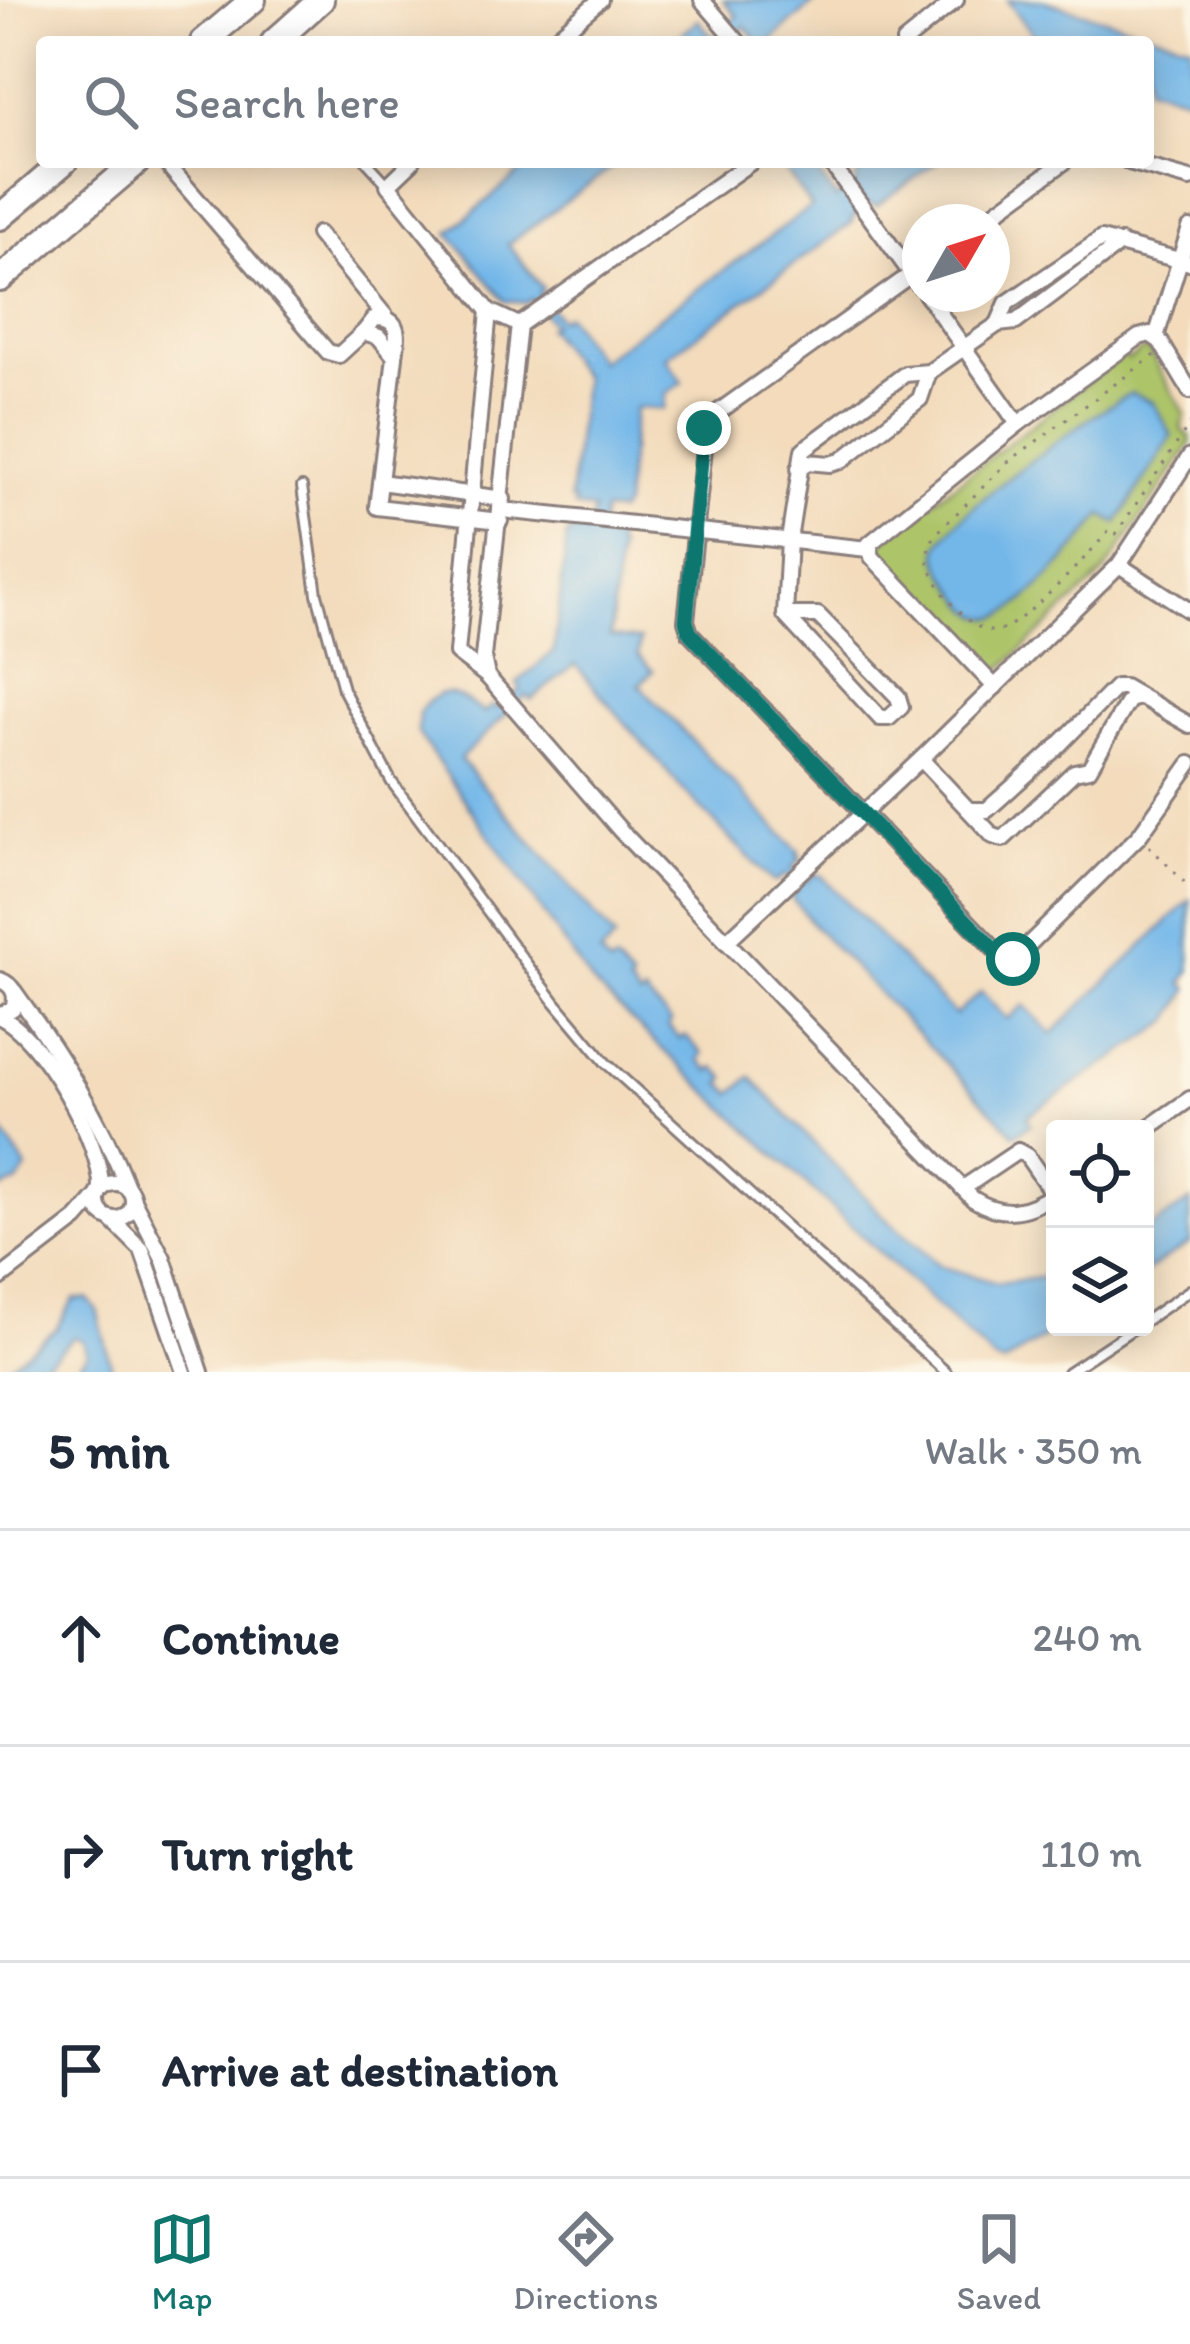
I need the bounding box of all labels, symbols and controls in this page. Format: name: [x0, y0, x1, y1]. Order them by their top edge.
search box: [36, 36, 1154, 168]
icon: search: [78, 69, 144, 135]
text: Search here: [174, 75, 400, 129]
north arrow: [902, 204, 1010, 312]
route end: [677, 401, 731, 455]
route start: [986, 932, 1040, 986]
map controls: [1046, 1120, 1154, 1336]
button: locate: [1046, 1120, 1154, 1228]
button: layers: [1046, 1228, 1154, 1336]
text: 5 min: [48, 1420, 169, 1481]
text: Walk · 350 m: [925, 1427, 1142, 1474]
icon: ahead: [48, 1605, 114, 1671]
text: Continue: [162, 1611, 340, 1665]
text: 240 m: [1032, 1614, 1142, 1661]
icon: right: [48, 1821, 114, 1887]
text: Turn right: [162, 1827, 353, 1881]
text: 110 m: [1040, 1830, 1142, 1877]
icon: arrive: [48, 2037, 114, 2103]
text: Arrive at destination: [162, 2043, 558, 2097]
tab: Map: [149, 2206, 215, 2317]
tab: Directions: [513, 2206, 658, 2317]
tab: Saved: [957, 2206, 1041, 2317]

